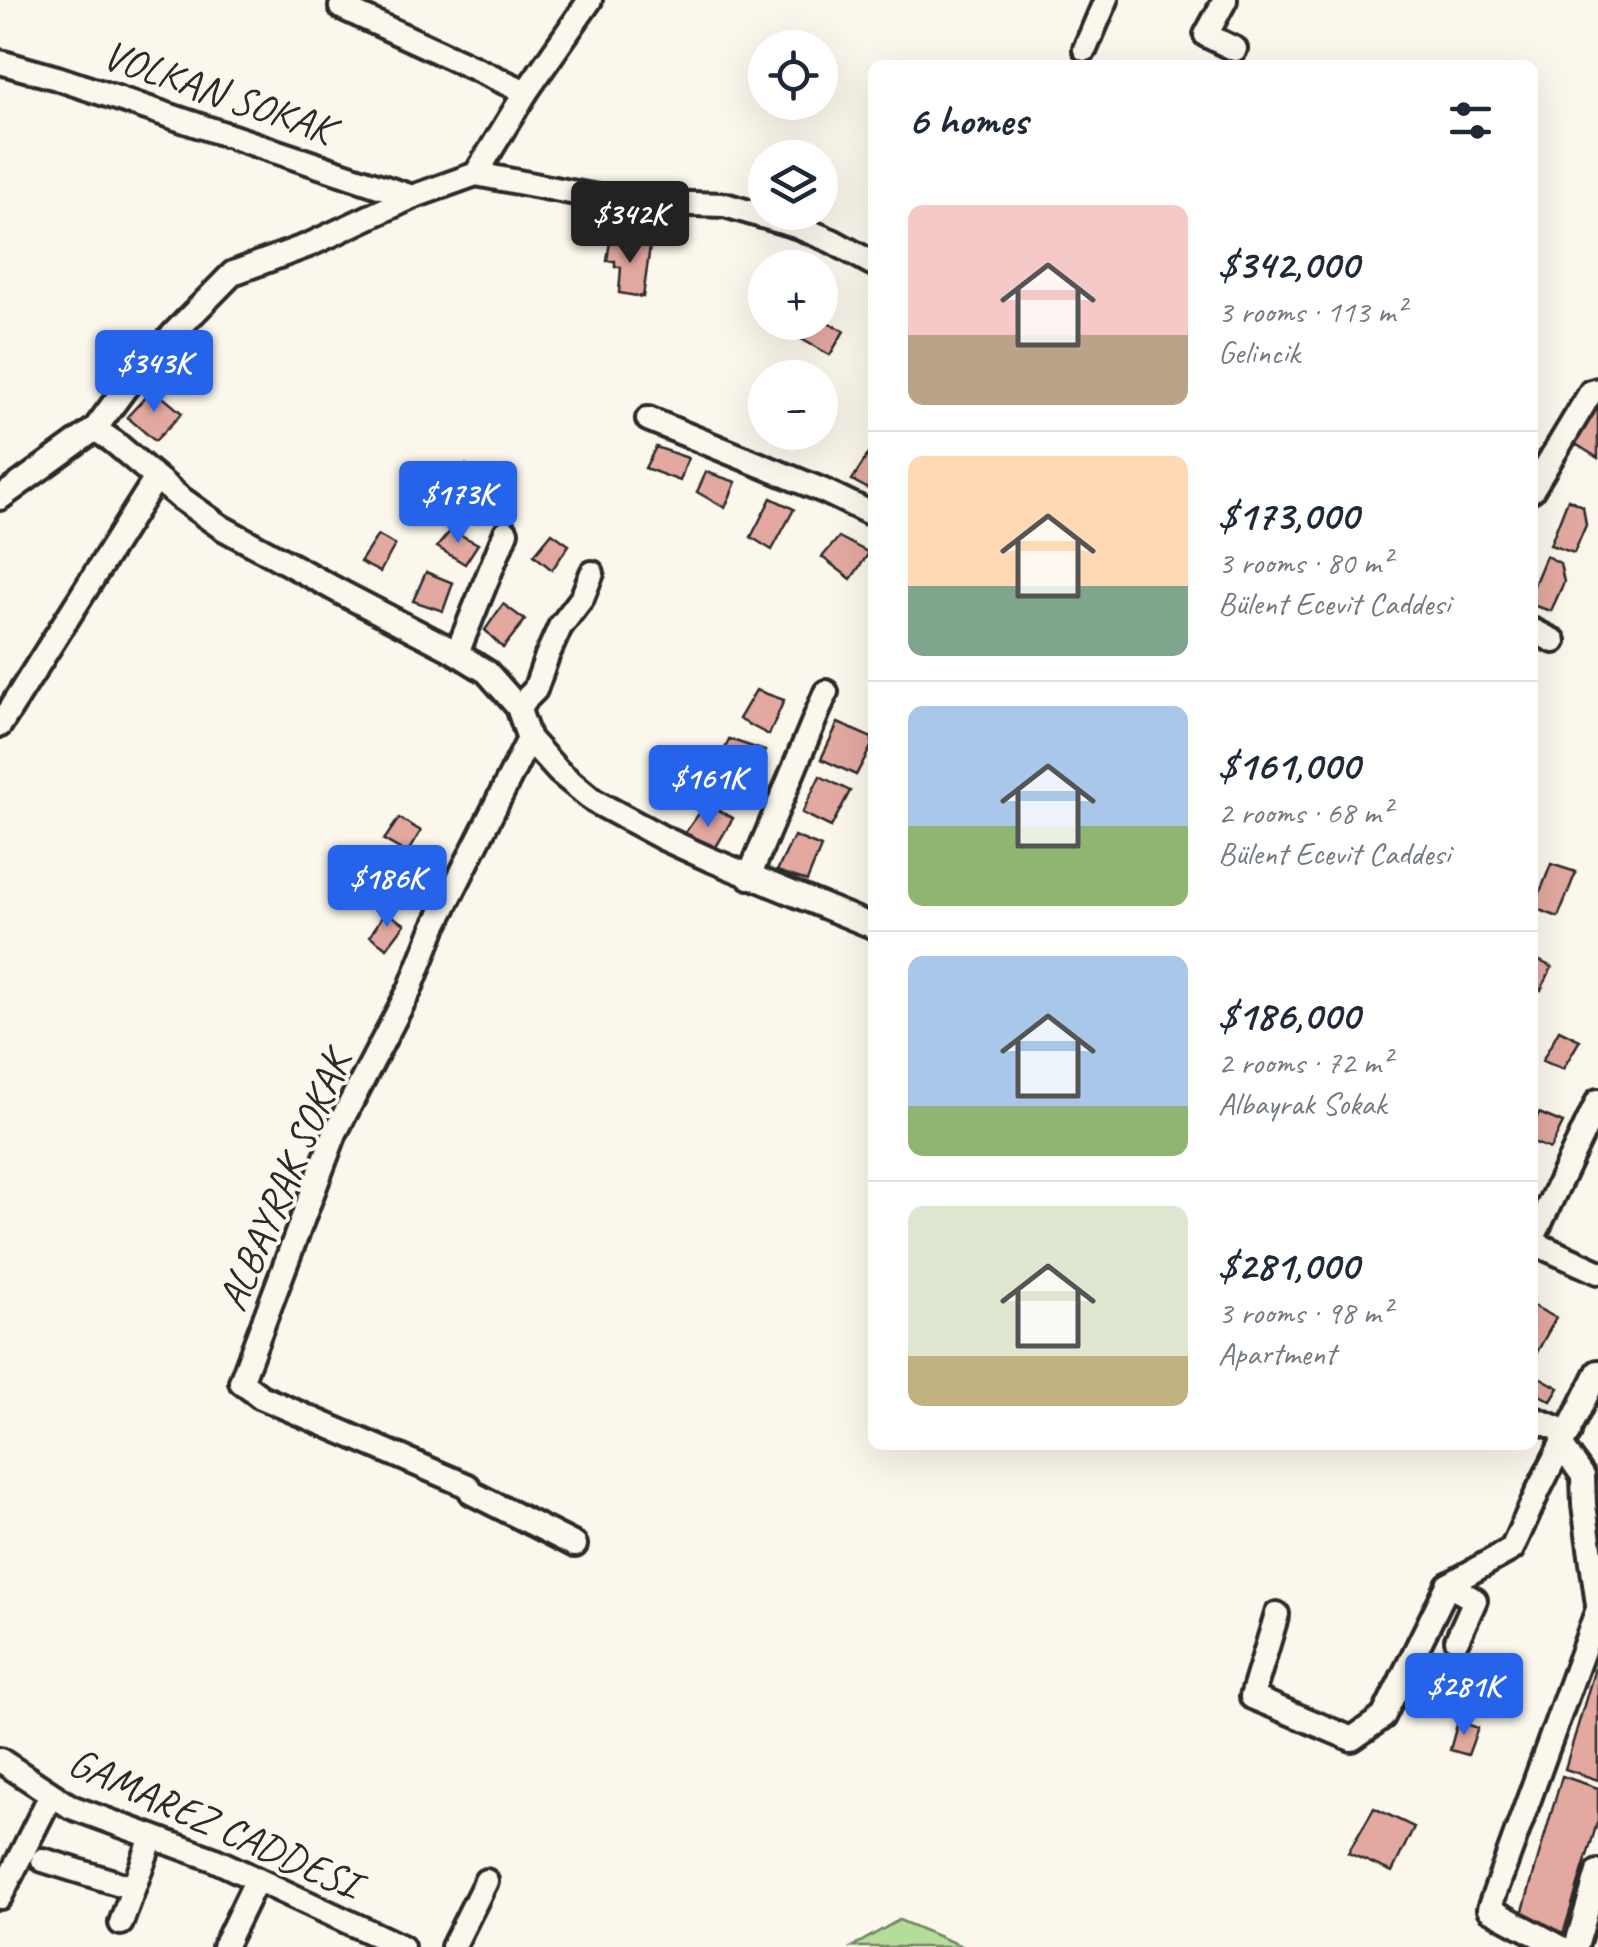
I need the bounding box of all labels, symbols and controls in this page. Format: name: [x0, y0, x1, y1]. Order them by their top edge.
street label: VOLKAN SOKAK: [96, 28, 348, 159]
map controls: [748, 30, 838, 450]
button: locate: [748, 30, 838, 120]
icon: filters: [1443, 93, 1498, 148]
text: 6 homes: [908, 94, 1027, 147]
button: layers: [748, 140, 838, 230]
pin: $342K: [560, 181, 700, 266]
text: $342K: [593, 193, 667, 234]
text: $342,000: [1218, 238, 1359, 291]
icon: home: [988, 245, 1108, 365]
button: +: [748, 250, 838, 340]
text: 3 rooms · 113 m²: [1218, 291, 1405, 332]
pin: $343K: [84, 330, 224, 415]
text: Gelincik: [1218, 332, 1300, 373]
text: $343K: [117, 342, 191, 383]
button: −: [748, 360, 838, 450]
pin: $173K: [388, 461, 528, 546]
text: $173K: [421, 473, 495, 514]
text: $173,000: [1218, 489, 1358, 542]
icon: home: [988, 496, 1108, 616]
text: 3 rooms · 80 m²: [1218, 542, 1391, 583]
text: Bülent Ecevit Caddesi: [1218, 583, 1450, 624]
text: $161,000: [1218, 739, 1360, 792]
pin: $161K: [638, 745, 778, 830]
icon: home: [988, 746, 1108, 866]
text: $161K: [671, 757, 745, 798]
text: 2 rooms · 68 m²: [1218, 792, 1391, 833]
text: Bülent Ecevit Caddesi: [1218, 833, 1450, 874]
pin: $186K: [317, 845, 457, 930]
text: $186K: [350, 857, 424, 898]
text: $186,000: [1218, 989, 1360, 1042]
icon: home: [988, 996, 1108, 1116]
street label: ALBAYRAK SOKAK: [206, 1037, 365, 1318]
text: 2 rooms · 72 m²: [1218, 1042, 1391, 1083]
text: Albayrak Sokak: [1218, 1083, 1386, 1124]
text: $281,000: [1218, 1239, 1359, 1292]
icon: home: [988, 1246, 1108, 1366]
text: 3 rooms · 98 m²: [1218, 1292, 1391, 1333]
text: Apartment: [1218, 1333, 1336, 1374]
pin: $281K: [1394, 1653, 1534, 1738]
text: $281K: [1427, 1665, 1501, 1706]
street label: GAMAREZ CADDESI: [61, 1735, 375, 1914]

